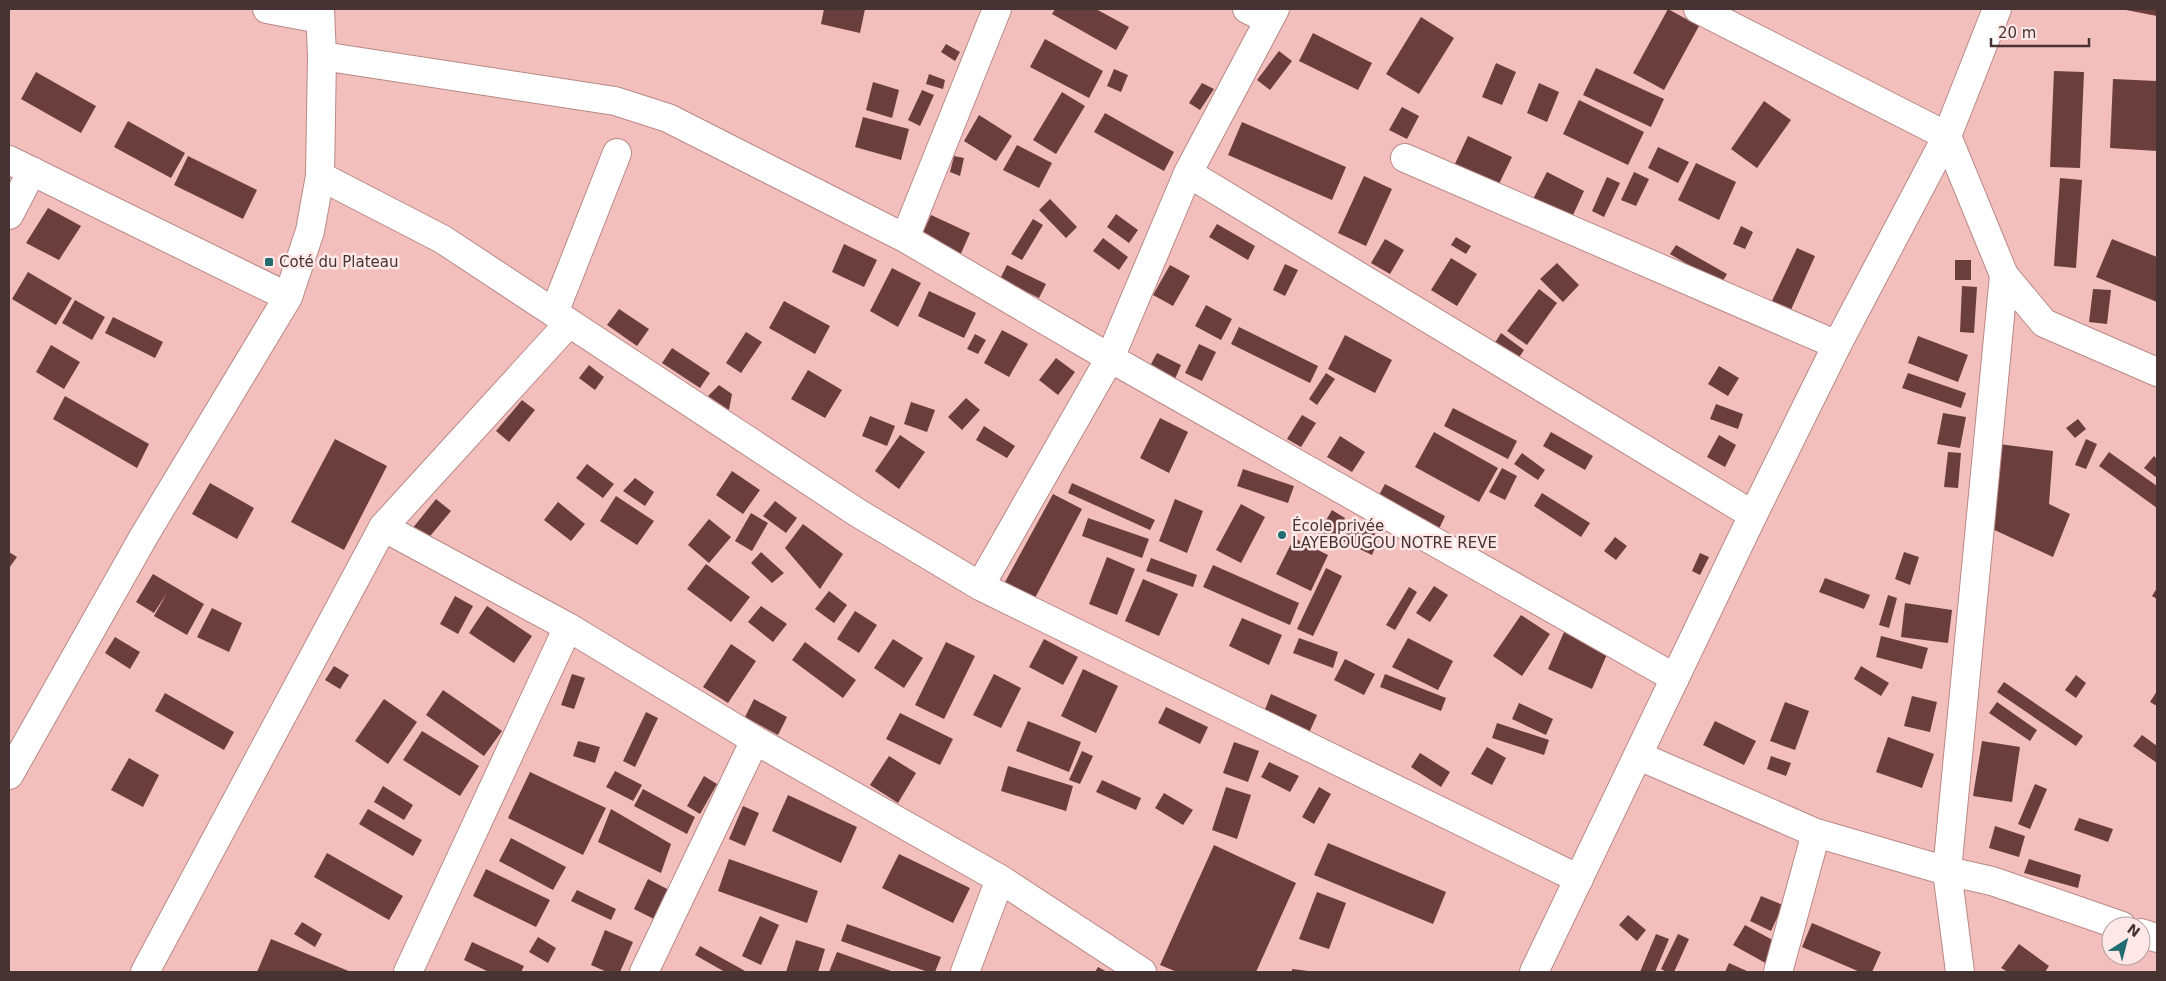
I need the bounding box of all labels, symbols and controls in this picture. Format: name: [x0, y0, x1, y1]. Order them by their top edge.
scale bar: [1991, 15, 2088, 47]
text: 20 m: [1998, 24, 2036, 42]
place label: Coté du Plateau: [279, 253, 399, 271]
marker: Coté du Plateau: [263, 256, 275, 268]
place label: École privée LAYEBOUGOU NOTRE REVE: [1292, 516, 1497, 552]
marker: École privée LAYEBOUGOU NOTRE REVE: [1276, 529, 1288, 541]
north arrow: [2101, 916, 2151, 966]
text: N: [2124, 921, 2143, 940]

